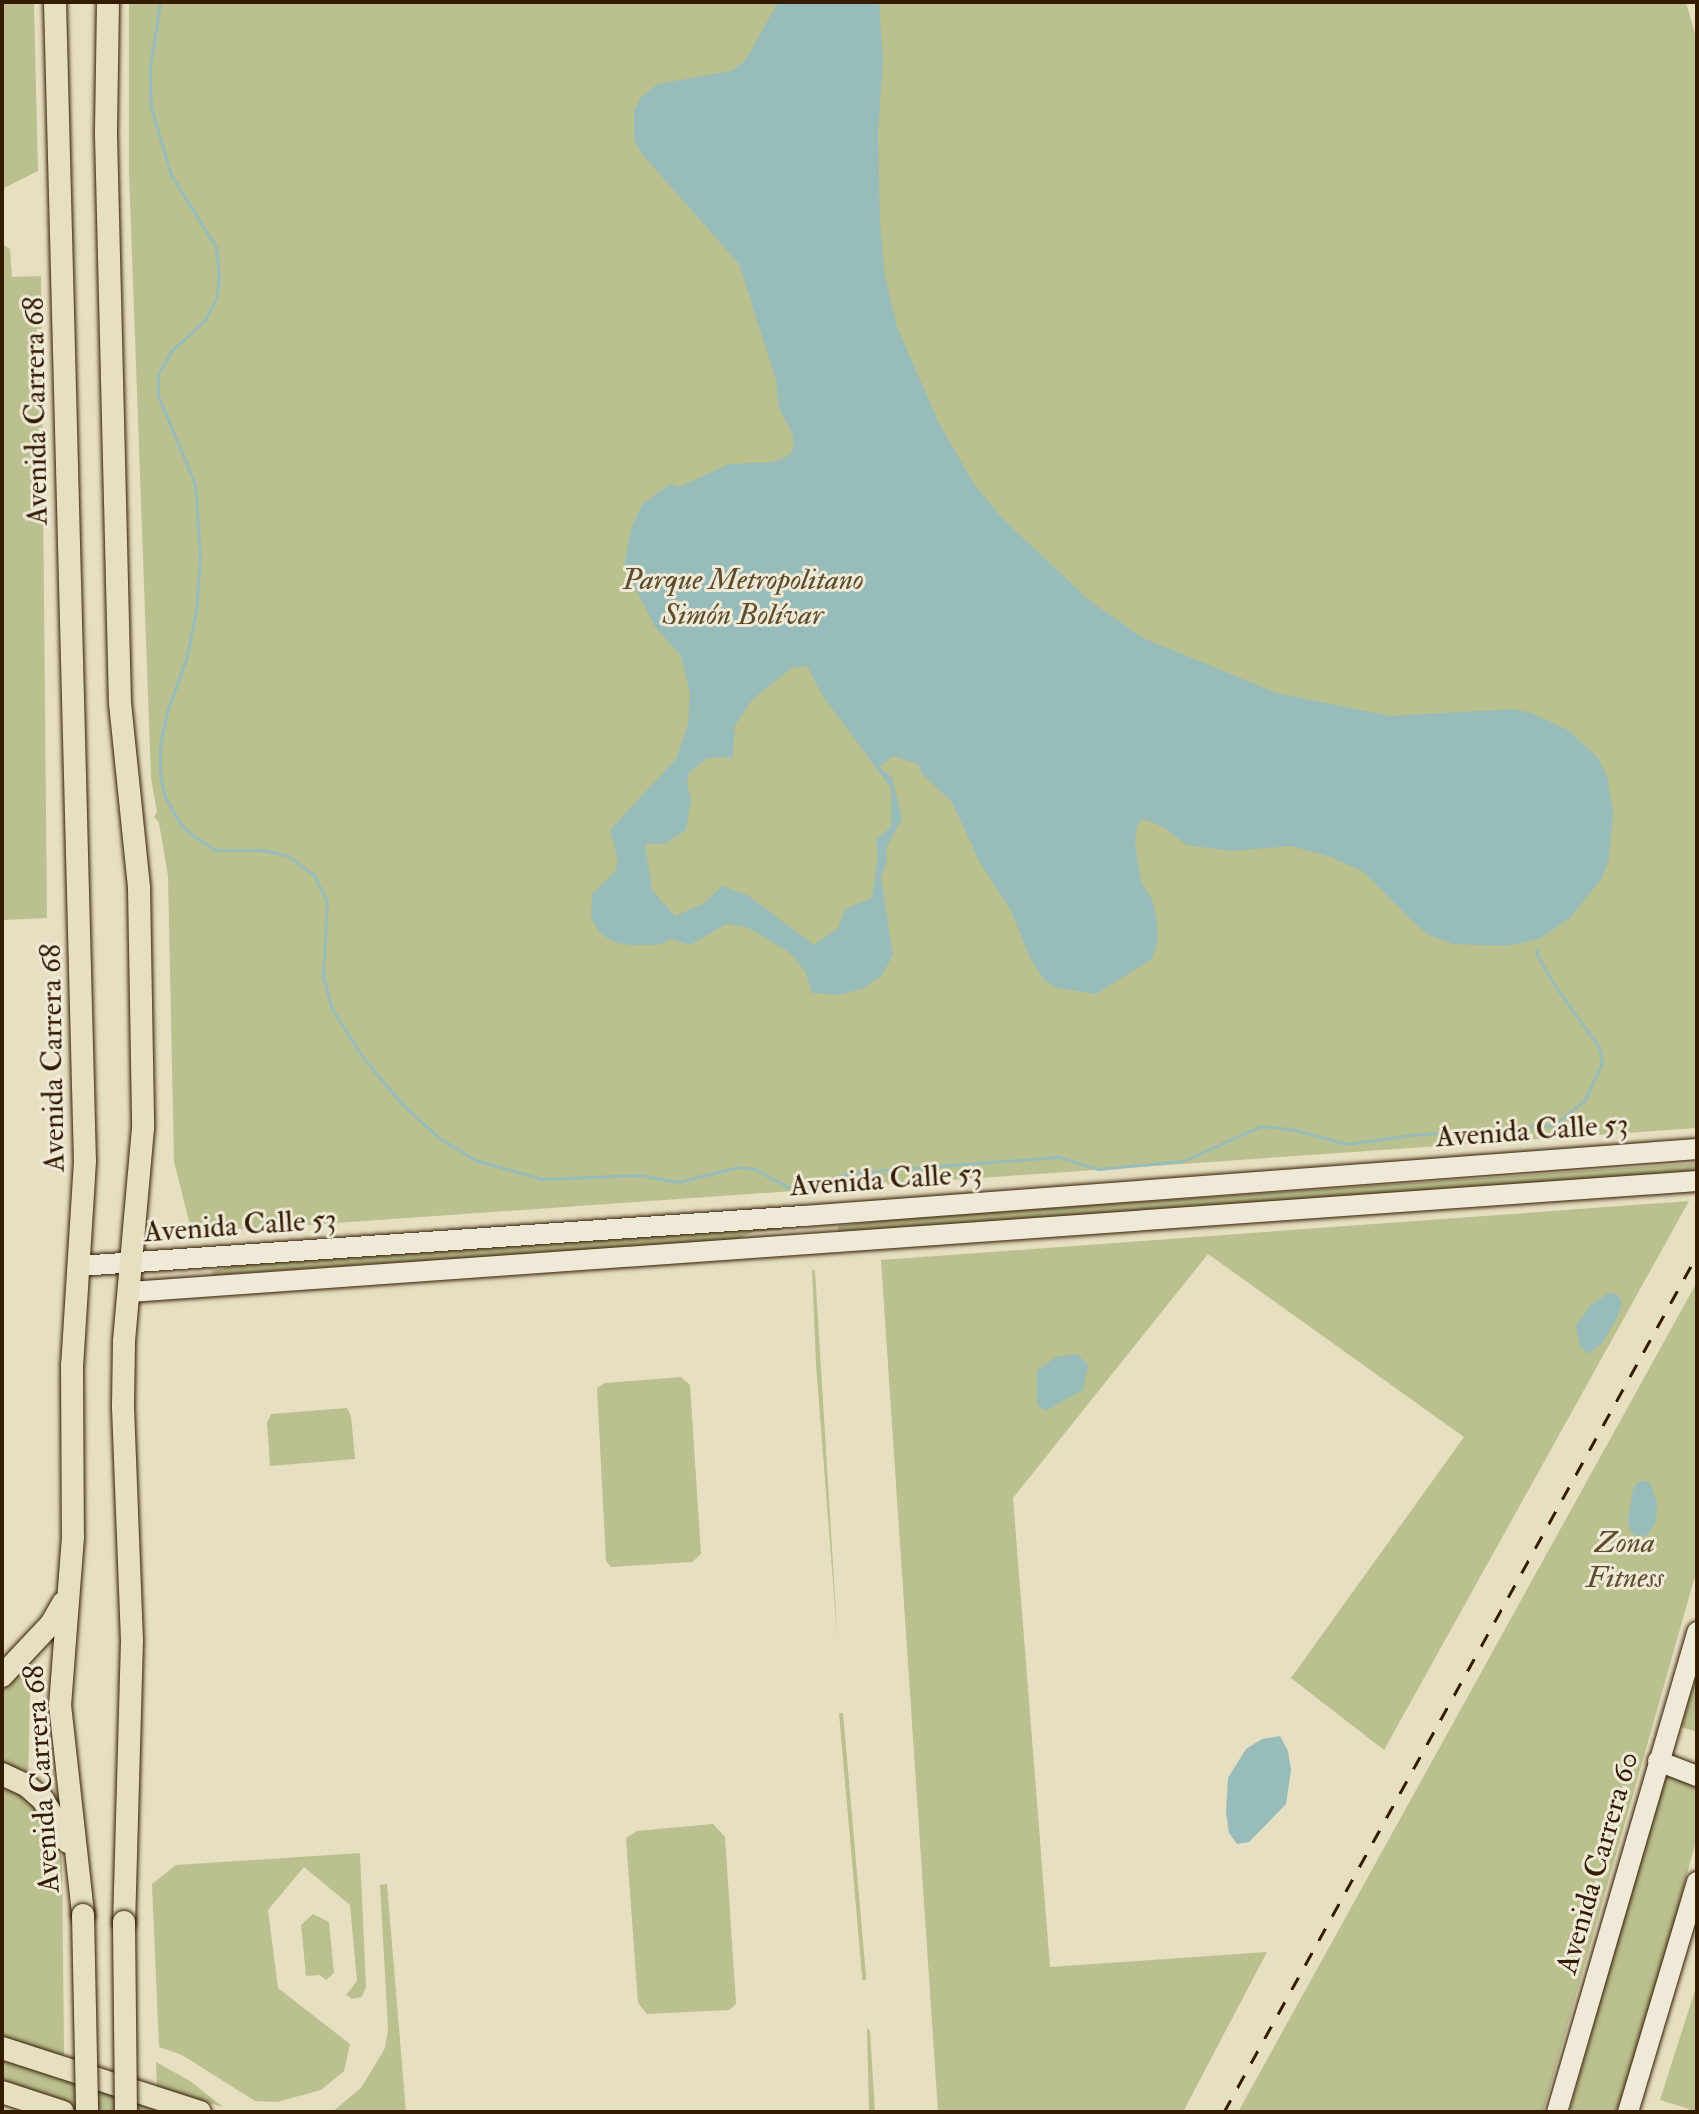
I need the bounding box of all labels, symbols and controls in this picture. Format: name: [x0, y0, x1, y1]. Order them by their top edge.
street label: Avenida Carrera 68: [16, 297, 56, 525]
park label: Parque Metropolitano Simón Bolívar: [622, 562, 864, 632]
street label: Avenida Carrera 68: [33, 944, 73, 1172]
street label: Avenida Calle 53: [1434, 1106, 1630, 1156]
street label: Avenida Calle 53: [788, 1155, 984, 1205]
street label: Avenida Calle 53: [142, 1201, 338, 1251]
park label: Zona Fitness: [1586, 1525, 1664, 1596]
street label: Avenida Carrera 68: [16, 1664, 68, 1894]
street label: Avenida Carrera 60: [1549, 1748, 1647, 1978]

